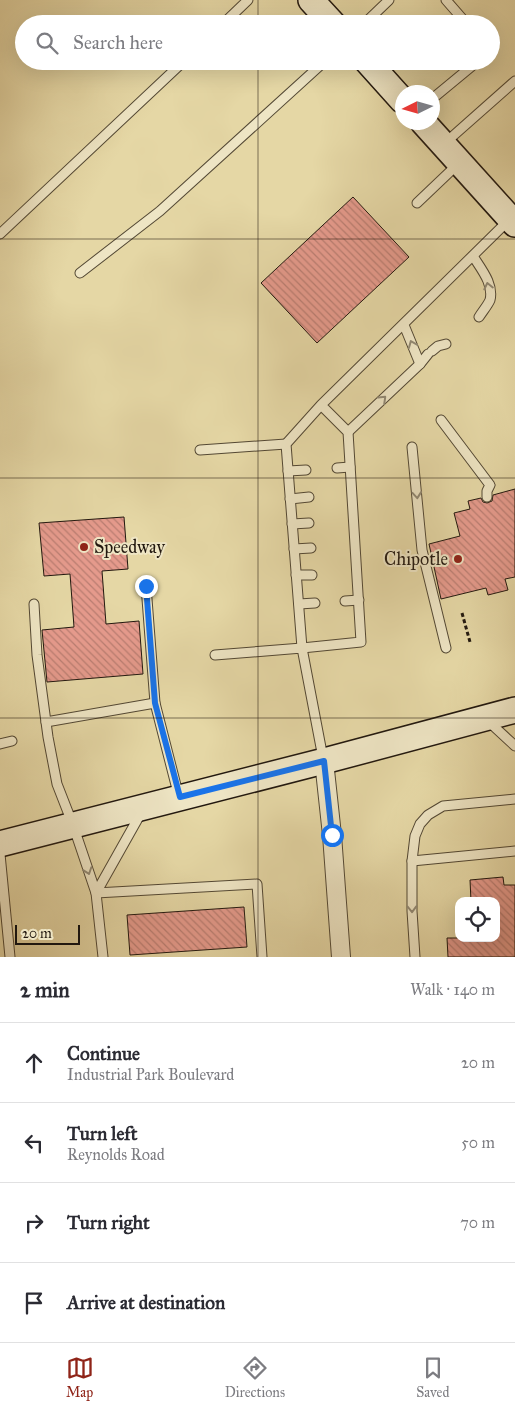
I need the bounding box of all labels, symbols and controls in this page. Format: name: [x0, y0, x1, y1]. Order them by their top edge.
search box: [15, 15, 500, 70]
icon: search: [33, 29, 61, 57]
text: Search here: [73, 31, 163, 54]
north arrow: [395, 85, 440, 130]
one-way arrow: [483, 282, 494, 290]
one-way arrow: [407, 340, 418, 349]
one-way arrow: [378, 395, 387, 404]
one-way arrow: [411, 492, 422, 500]
place label: Speedway: [94, 536, 165, 558]
marker: Speedway: [78, 541, 90, 553]
place label: Chipotle: [384, 548, 448, 570]
marker: Chipotle: [452, 553, 464, 565]
route end: [135, 575, 158, 598]
route start: [321, 824, 344, 847]
one-way arrow: [83, 867, 93, 875]
map controls: [455, 897, 500, 942]
button: locate: [455, 897, 500, 942]
one-way arrow: [407, 906, 417, 913]
scale bar: [15, 922, 80, 945]
text: 20 m: [22, 925, 52, 942]
text: 2 min: [20, 977, 70, 1003]
text: Walk · 140 m: [410, 980, 495, 999]
text: Continue: [67, 1042, 140, 1065]
icon: ahead: [20, 1049, 48, 1077]
text: 20 m: [461, 1053, 495, 1072]
text: Industrial Park Boulevard: [67, 1065, 234, 1084]
text: Turn left: [67, 1122, 137, 1145]
icon: left: [20, 1129, 48, 1157]
text: 50 m: [461, 1133, 495, 1152]
text: Reynolds Road: [67, 1145, 165, 1164]
icon: right: [20, 1209, 48, 1237]
text: Turn right: [67, 1211, 150, 1234]
text: 70 m: [460, 1213, 495, 1232]
icon: arrive: [20, 1289, 48, 1317]
text: Arrive at destination: [67, 1291, 225, 1314]
tab: Map: [66, 1354, 94, 1401]
tab: Directions: [225, 1354, 285, 1401]
tab: Saved: [416, 1354, 449, 1401]

